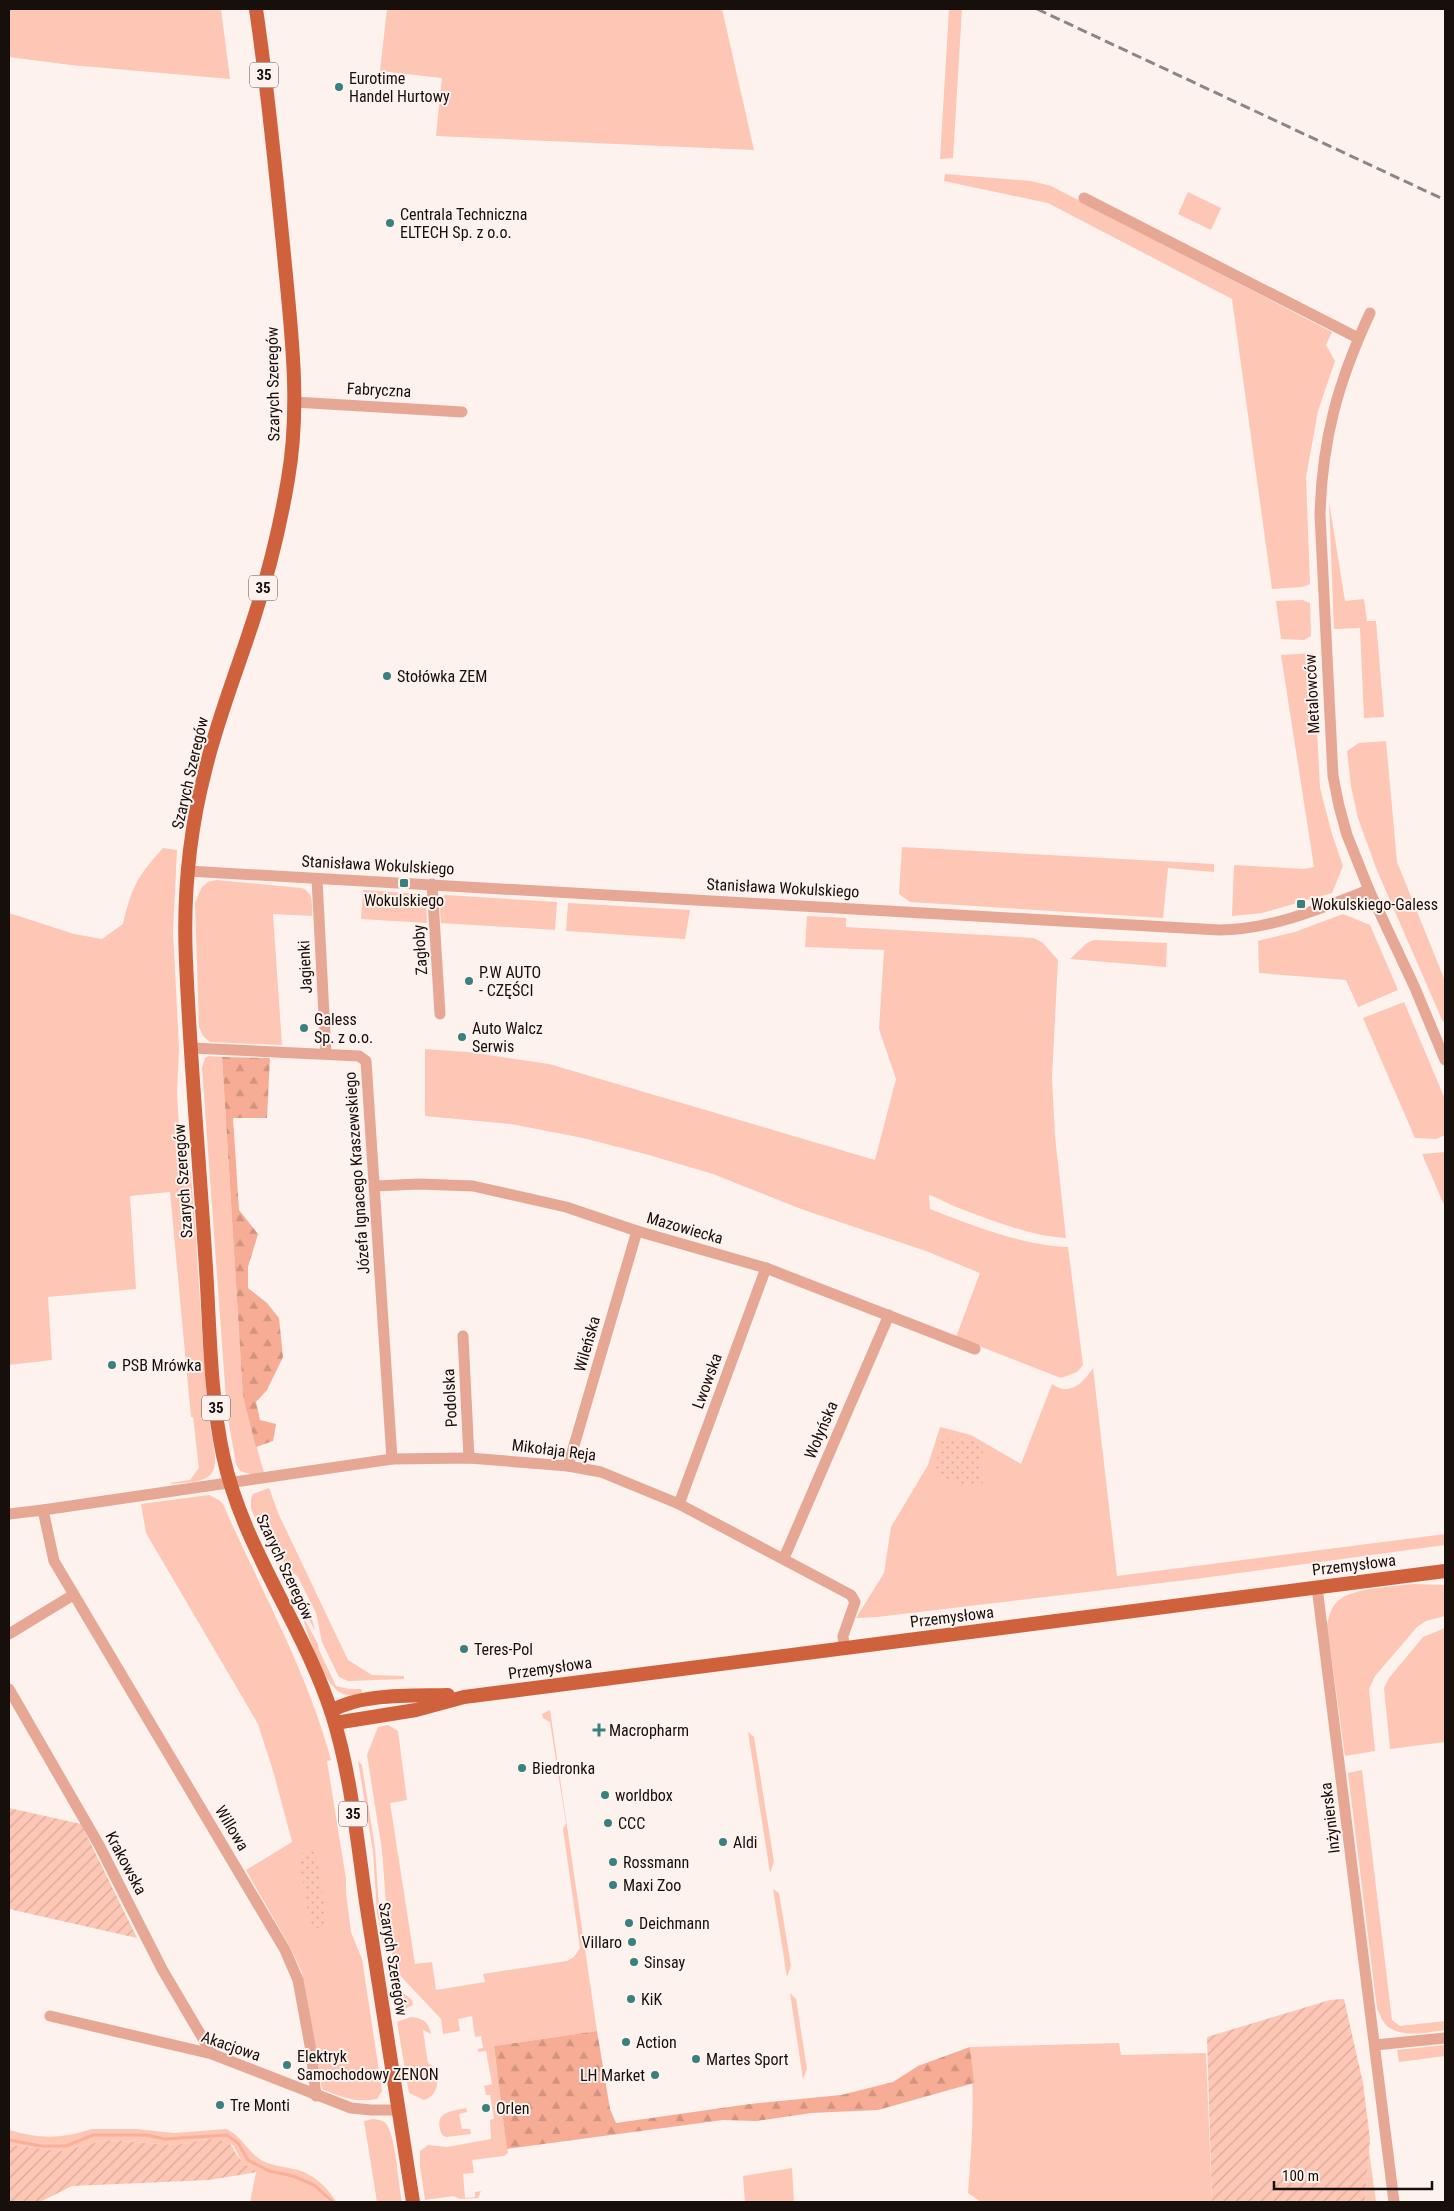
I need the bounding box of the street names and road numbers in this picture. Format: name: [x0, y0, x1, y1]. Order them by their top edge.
road number: 35: [250, 62, 278, 88]
street label: Szarych Szeregów: [263, 327, 283, 441]
street label: Fabryczna: [346, 379, 412, 401]
road number: 35: [249, 576, 277, 600]
street label: Metalowców: [1300, 654, 1324, 734]
street label: Szarych Szeregów: [168, 715, 212, 831]
street label: Stanisława Wokulskiego: [301, 852, 455, 878]
street label: Stanisława Wokulskiego: [706, 875, 860, 901]
street label: Zagłoby: [409, 924, 431, 976]
street label: Jagienki: [294, 940, 316, 994]
street label: Józefa Ignacego Kraszewskiego: [340, 1071, 374, 1275]
street label: Szarych Szeregów: [170, 1123, 196, 1239]
street label: Mazowiecka: [645, 1208, 725, 1248]
street label: Wileńska: [570, 1314, 604, 1374]
street label: Lwowska: [688, 1351, 726, 1411]
street label: Podolska: [439, 1368, 461, 1428]
road number: 35: [202, 1396, 230, 1420]
street label: Wołyńska: [800, 1398, 842, 1462]
street label: Mikołaja Reja: [511, 1435, 597, 1465]
street label: Szarych Szeregów: [252, 1511, 318, 1623]
street label: Przemysłowa: [1311, 1550, 1397, 1580]
street label: Przemysłowa: [909, 1602, 995, 1632]
street label: Przemysłowa: [507, 1653, 593, 1683]
street label: Inżynierska: [1316, 1781, 1344, 1855]
street label: Willowa: [211, 1802, 253, 1854]
road number: 35: [339, 1802, 367, 1826]
street label: Krakowska: [101, 1828, 151, 1898]
street label: Szarych Szeregów: [375, 1901, 411, 2017]
street label: Akacjowa: [199, 2027, 263, 2065]

